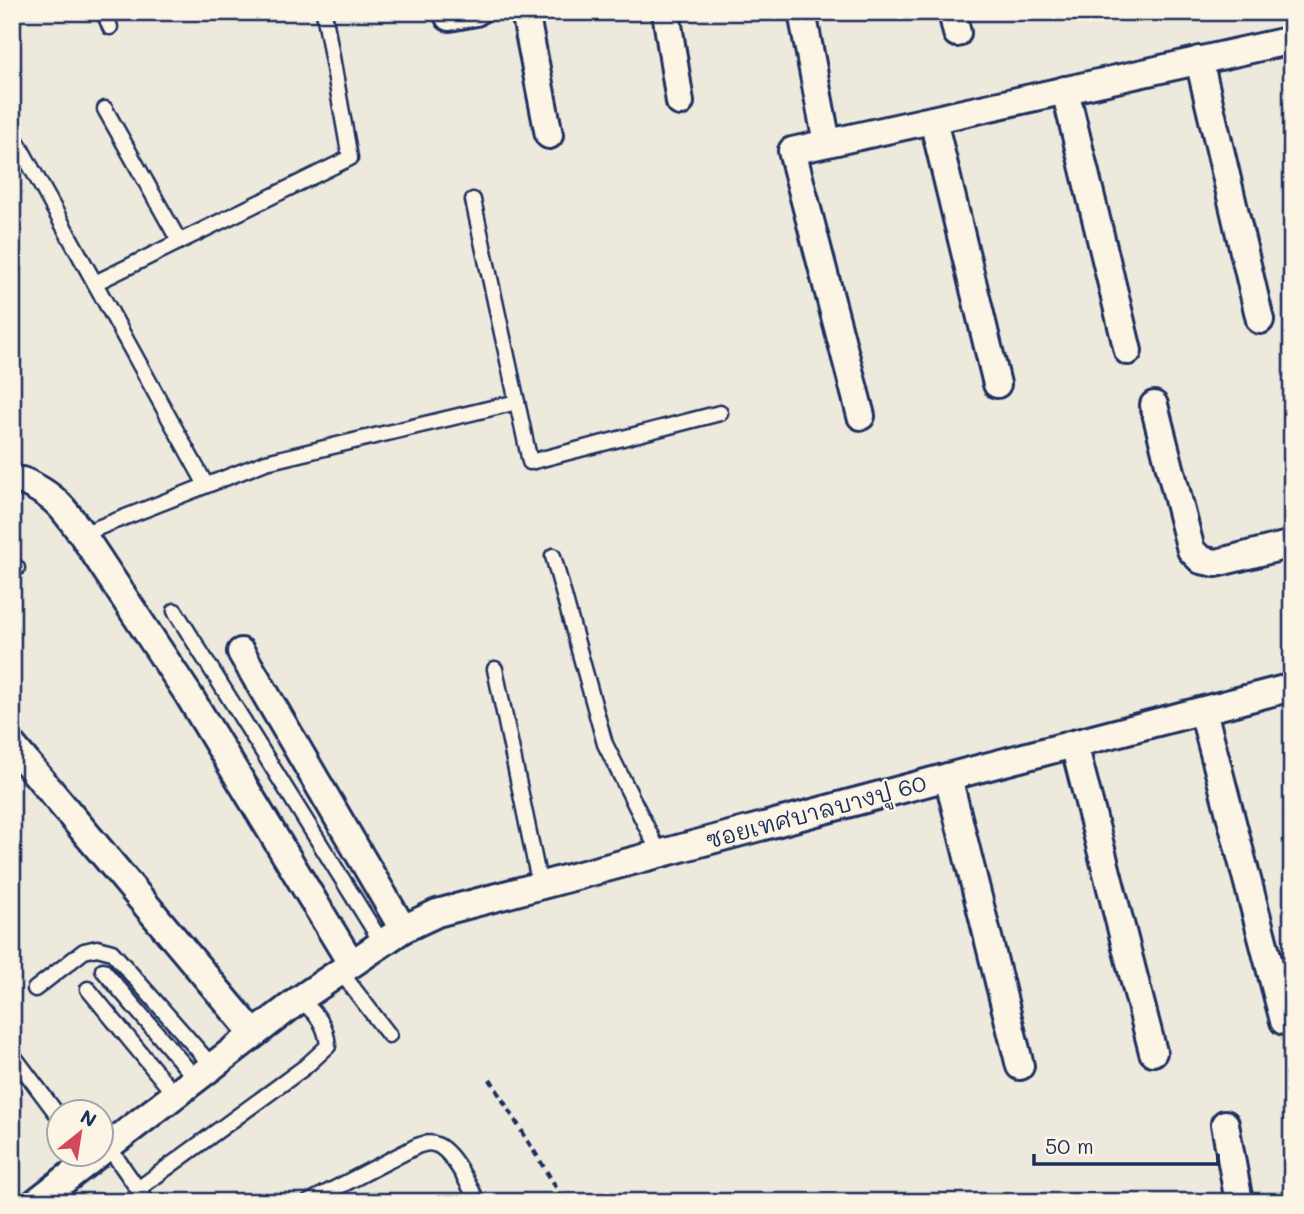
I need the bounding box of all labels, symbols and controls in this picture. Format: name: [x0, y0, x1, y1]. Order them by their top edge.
street label: ซอยเทศบาลบางปู 60: [702, 767, 930, 859]
north arrow: [46, 1098, 116, 1168]
text: N: [76, 1103, 101, 1132]
scale bar: [1034, 1123, 1218, 1167]
text: 50 m: [1045, 1132, 1094, 1159]

